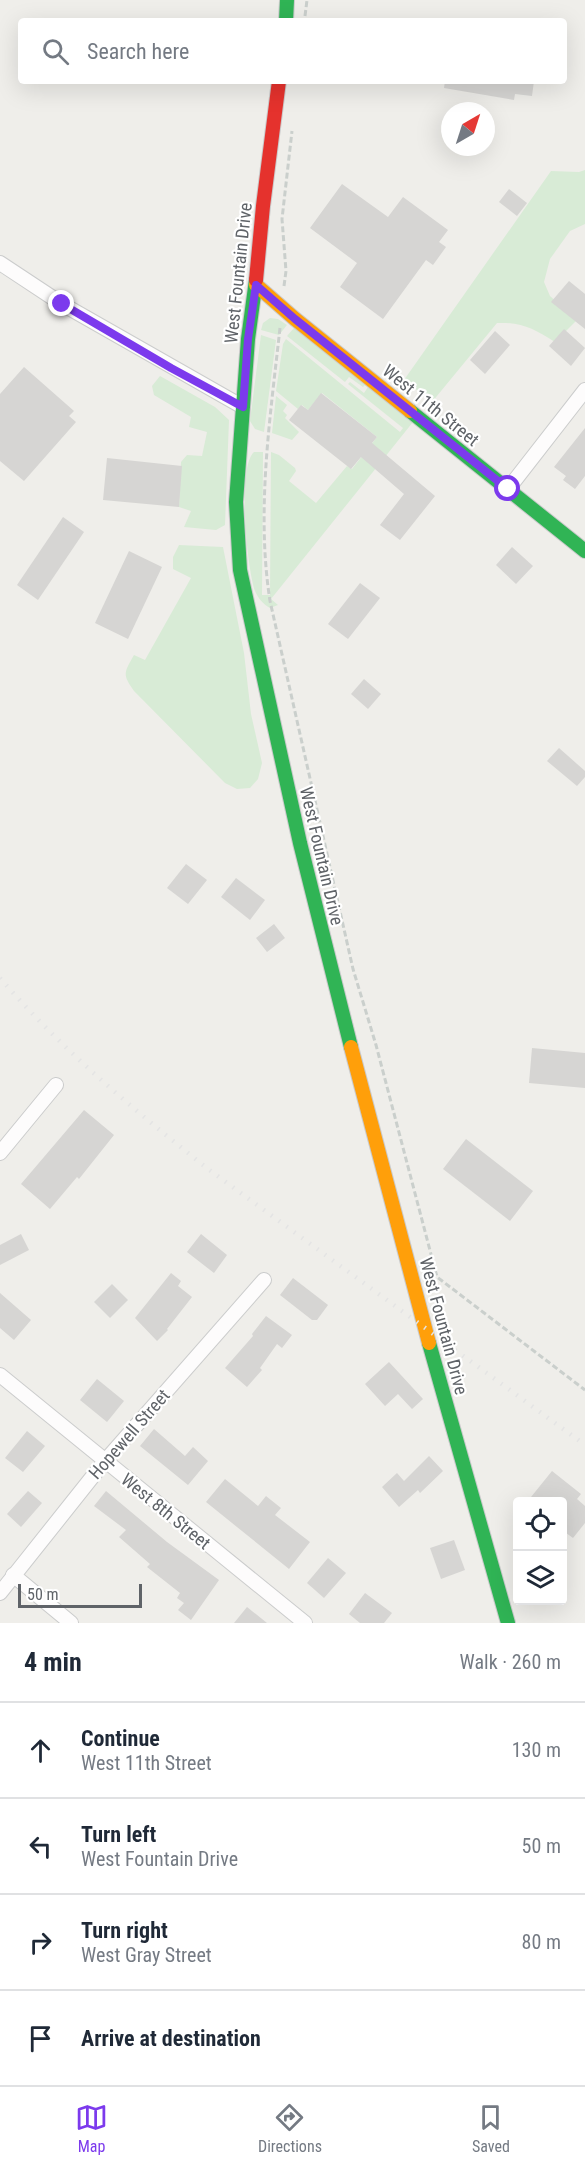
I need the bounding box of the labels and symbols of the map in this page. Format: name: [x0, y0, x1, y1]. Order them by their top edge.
north arrow: [441, 102, 495, 156]
street label: West Fountain Drive: [220, 202, 256, 344]
route end: [48, 290, 74, 316]
street label: West 11th Street: [379, 360, 483, 450]
route start: [494, 475, 520, 501]
street label: West Fountain Drive: [296, 785, 348, 927]
street label: West Fountain Drive: [416, 1255, 472, 1397]
street label: Hopewell Street: [84, 1385, 174, 1483]
street label: West 8th Street: [117, 1469, 215, 1553]
scale bar: [18, 1581, 142, 1608]

